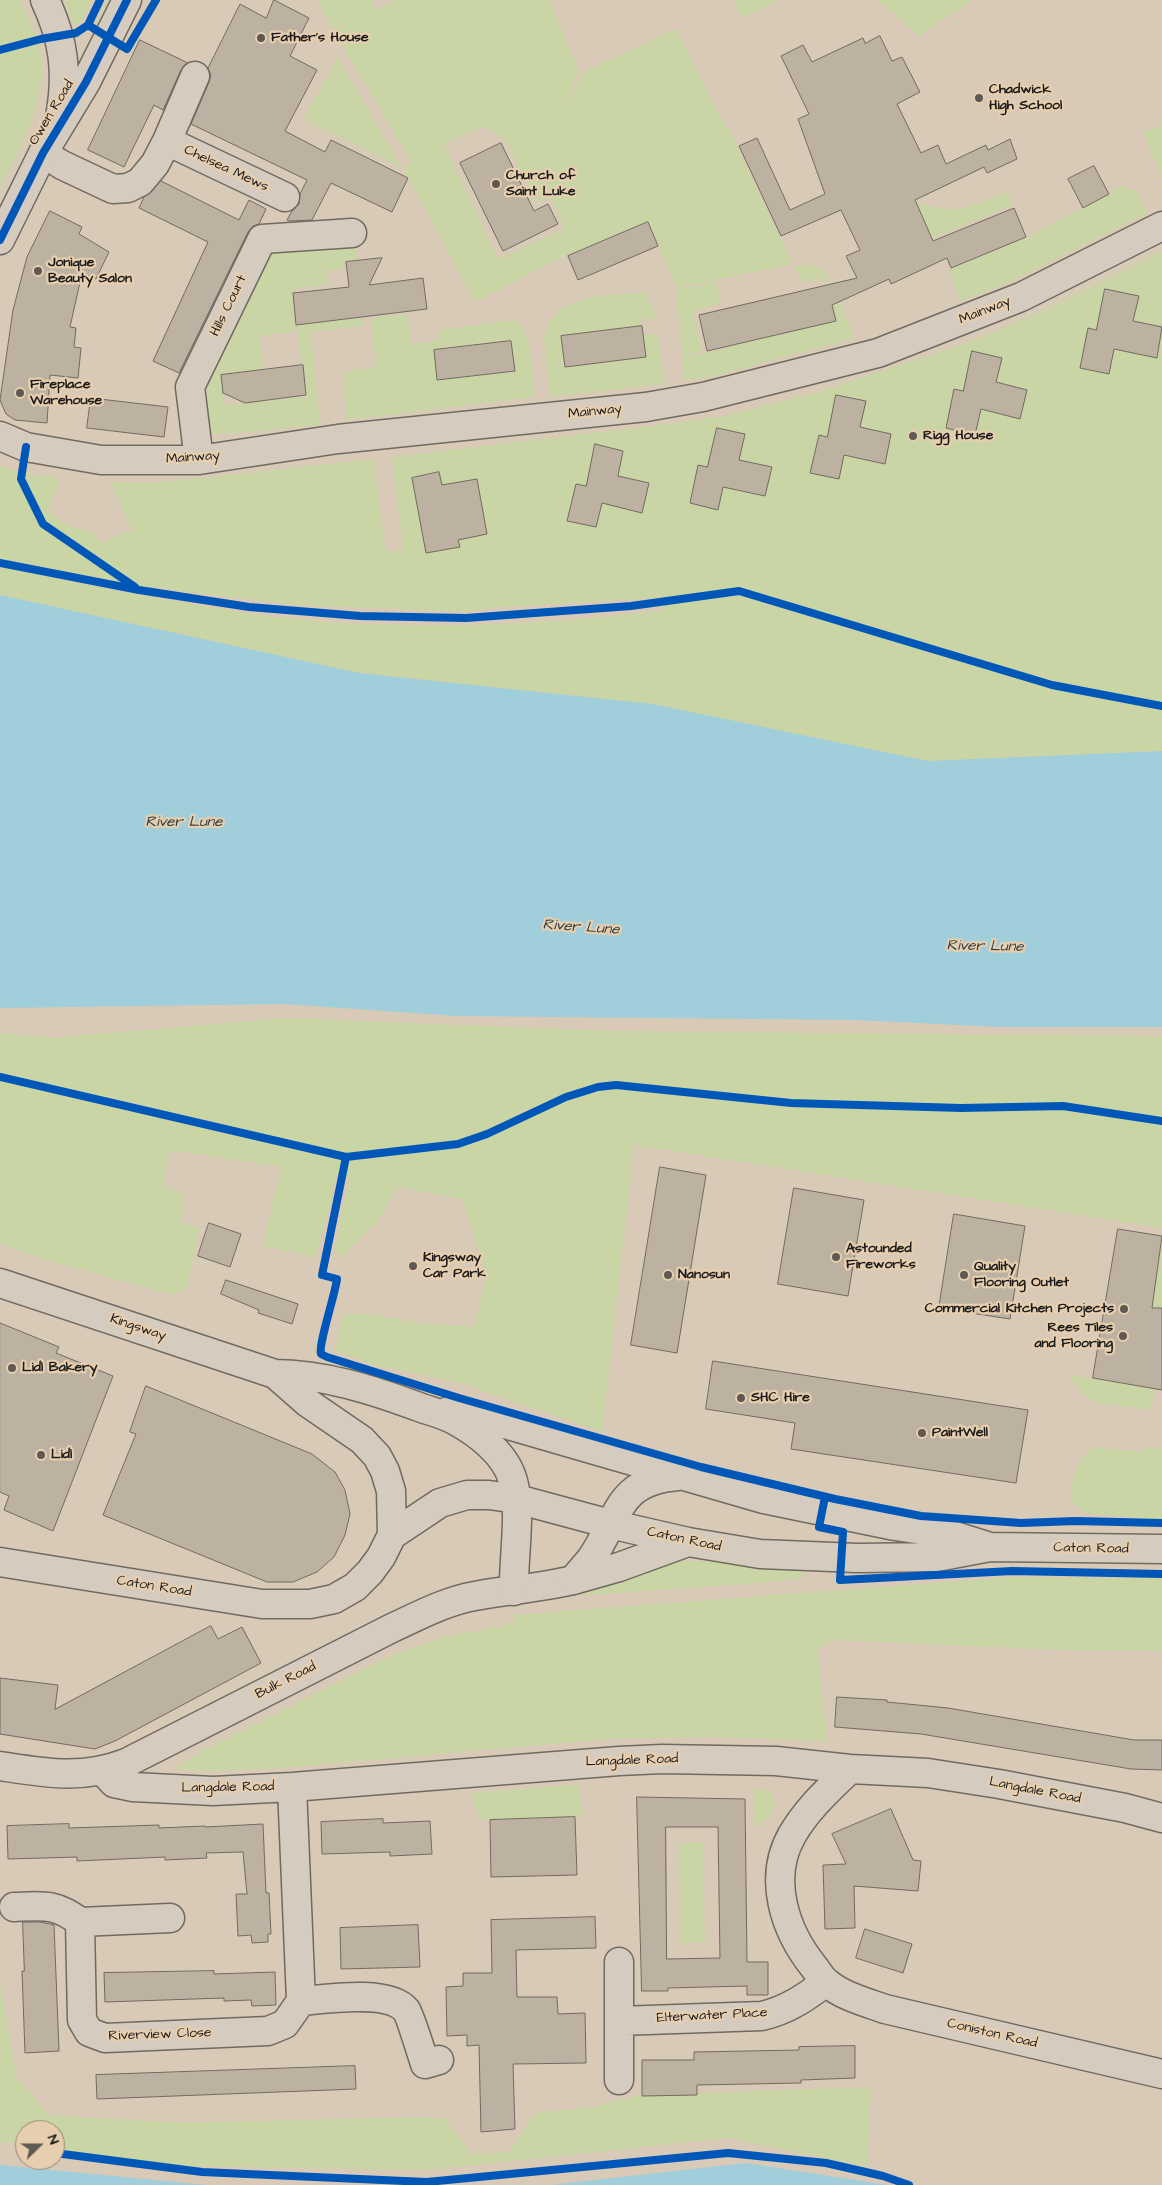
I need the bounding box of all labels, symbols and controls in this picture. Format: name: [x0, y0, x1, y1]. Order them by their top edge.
place label: Father's House: [271, 30, 369, 46]
marker: Father's House: [255, 32, 267, 44]
street label: Owen Road: [26, 77, 78, 149]
place label: Chadwick High School: [989, 82, 1062, 114]
marker: Chadwick High School: [973, 92, 985, 104]
street label: Chelsea Mews: [181, 142, 271, 196]
place label: Church of Saint Luke: [506, 168, 575, 200]
marker: Church of Saint Luke: [490, 178, 502, 190]
place label: Jonique Beauty Salon: [48, 255, 132, 288]
marker: Jonique Beauty Salon: [32, 265, 44, 277]
street label: Hills Court: [207, 273, 251, 339]
street label: Mainway: [957, 293, 1013, 329]
place label: Fireplace Warehouse: [30, 377, 102, 410]
marker: Fireplace Warehouse: [14, 387, 26, 399]
street label: Mainway: [567, 401, 623, 423]
place label: Rigg House: [923, 428, 993, 444]
marker: Rigg House: [907, 430, 919, 442]
street label: Mainway: [166, 448, 220, 468]
water label: River Lune: [146, 814, 222, 832]
water label: River Lune: [542, 916, 620, 940]
water label: River Lune: [946, 937, 1024, 957]
place label: Astounded Fireworks: [846, 1241, 916, 1274]
place label: Kingsway Car Park: [423, 1250, 486, 1282]
marker: Astounded Fireworks: [830, 1251, 842, 1263]
place label: Quality Flooring Outlet: [974, 1259, 1069, 1292]
marker: Kingsway Car Park: [407, 1260, 419, 1272]
place label: Nanosun: [678, 1267, 730, 1283]
marker: Nanosun: [662, 1269, 674, 1281]
marker: Quality Flooring Outlet: [958, 1269, 970, 1281]
place label: Commercial Kitchen Projects: [925, 1301, 1114, 1317]
marker: Commercial Kitchen Projects: [1118, 1303, 1130, 1315]
street label: Kingsway: [108, 1311, 168, 1345]
place label: Rees Tiles and Flooring: [1034, 1320, 1113, 1352]
marker: Rees Tiles and Flooring: [1117, 1330, 1129, 1342]
place label: Lidl Bakery: [22, 1360, 97, 1376]
marker: Lidl Bakery: [6, 1362, 18, 1374]
place label: SHC Hire: [751, 1390, 810, 1406]
marker: SHC Hire: [735, 1392, 747, 1404]
place label: PaintWell: [932, 1425, 988, 1441]
marker: PaintWell: [916, 1427, 928, 1439]
place label: Lidl: [51, 1447, 72, 1463]
marker: Lidl: [35, 1449, 47, 1461]
street label: Caton Road: [645, 1524, 723, 1556]
street label: Caton Road: [1053, 1540, 1129, 1558]
street label: Caton Road: [115, 1573, 193, 1601]
street label: Bulk Road: [253, 1659, 319, 1703]
street label: Langdale Road: [585, 1751, 679, 1771]
street label: Langdale Road: [988, 1774, 1082, 1808]
street label: Langdale Road: [181, 1779, 275, 1797]
street label: Elterwater Place: [656, 2005, 768, 2027]
street label: Coniston Road: [945, 2015, 1039, 2053]
street label: Riverview Close: [108, 2025, 212, 2045]
north arrow: [15, 2120, 65, 2170]
text: N: [42, 2132, 64, 2148]

